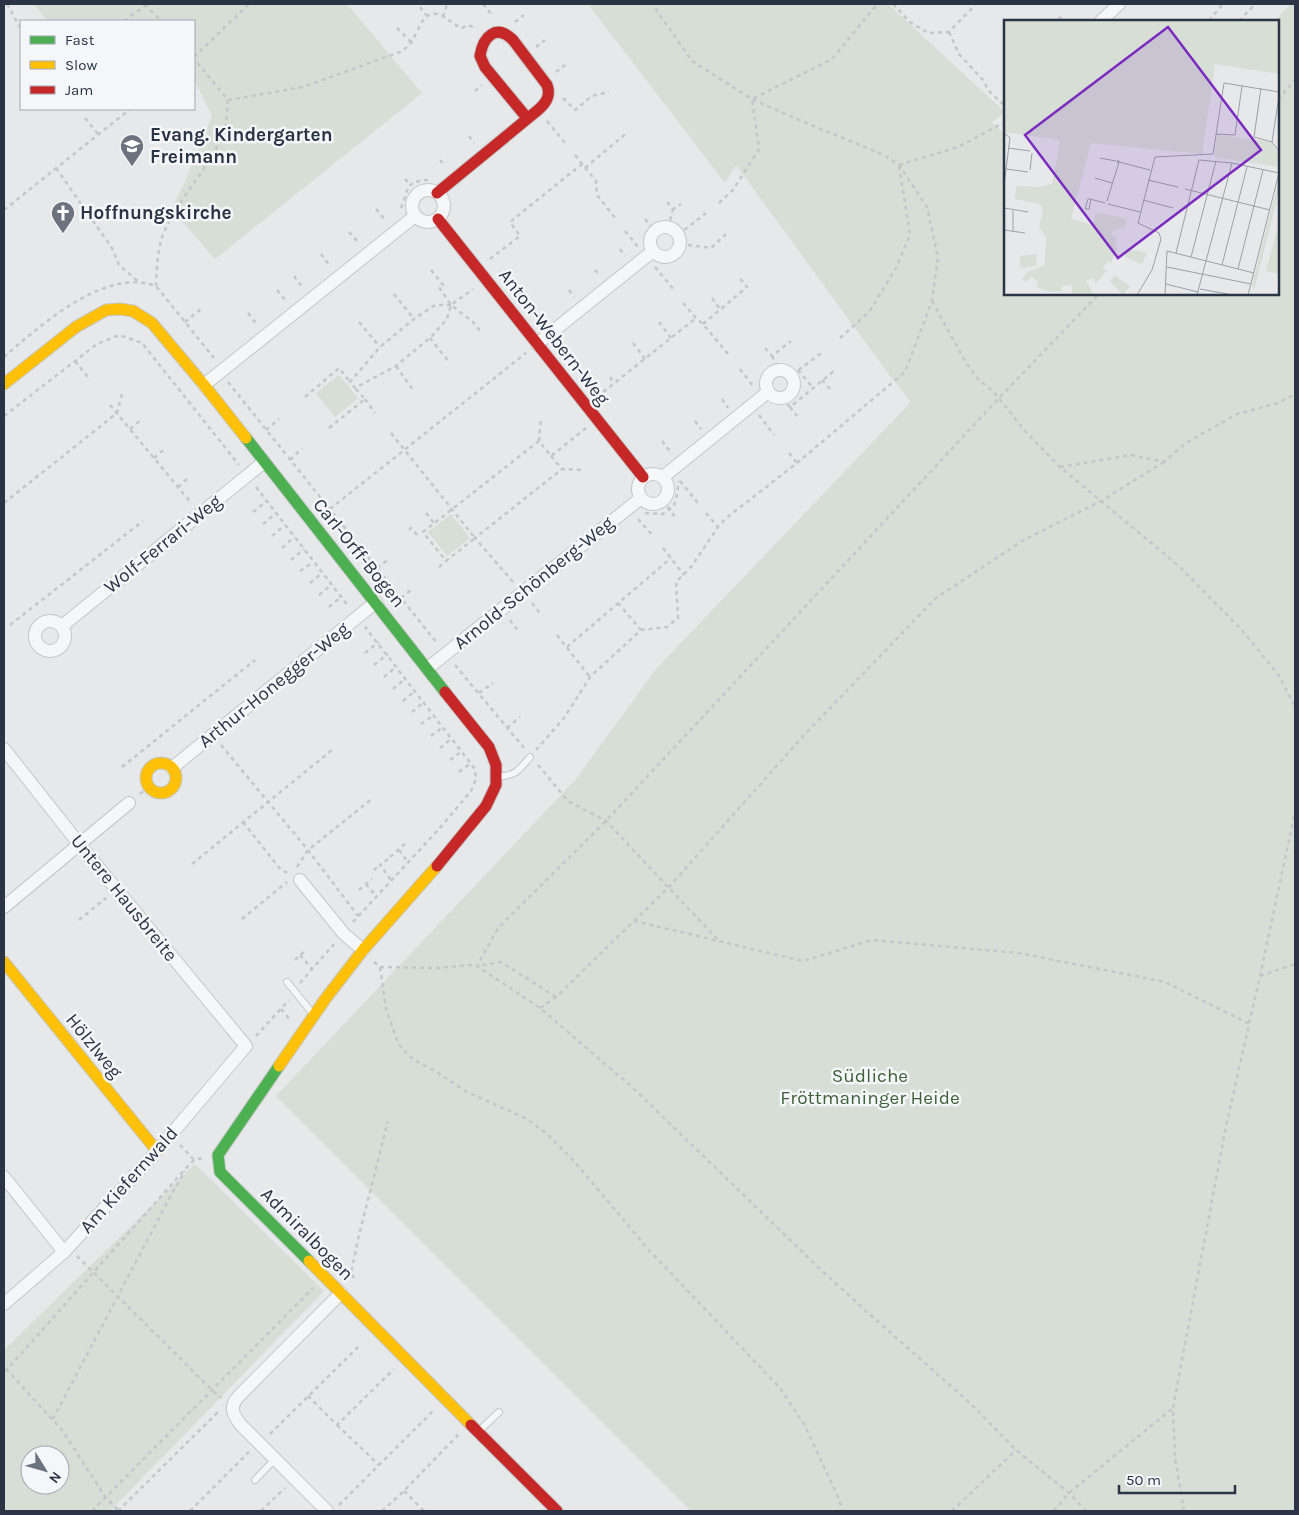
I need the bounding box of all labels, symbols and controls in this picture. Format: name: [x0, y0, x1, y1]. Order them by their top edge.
legend: [20, 20, 195, 110]
inset map: [1004, 20, 1279, 295]
text: Fast: [65, 31, 95, 49]
text: Slow: [65, 56, 97, 74]
text: Jam: [65, 81, 93, 99]
place label: Evang. Kindergarten Freimann: [150, 124, 332, 168]
school or university icon: Evang. Kindergarten Freimann: [119, 133, 145, 167]
church icon: Hoffnungskirche: [50, 200, 76, 234]
place label: Hoffnungskirche: [80, 202, 232, 224]
street label: Anton-Webern-Weg: [494, 264, 614, 410]
street label: Wolf-Ferrari-Weg: [100, 490, 226, 598]
street label: Carl-Orff-Bogen: [308, 494, 410, 612]
street label: Arnold-Schönberg-Weg: [450, 512, 619, 654]
street label: Arthur-Honegger-Weg: [194, 617, 354, 752]
street label: Untere Hausbreite: [66, 830, 182, 966]
street label: Hölzlweg: [61, 1009, 127, 1083]
park label: Südliche Fröttmaninger Heide: [780, 1065, 960, 1109]
street label: Am Kiefernwald: [75, 1122, 183, 1238]
street label: Admiralbogen: [256, 1183, 358, 1285]
north arrow: [20, 1445, 70, 1495]
scale bar: [1119, 1462, 1235, 1494]
text: N: [45, 1468, 65, 1487]
text: 50 m: [1126, 1471, 1161, 1489]

